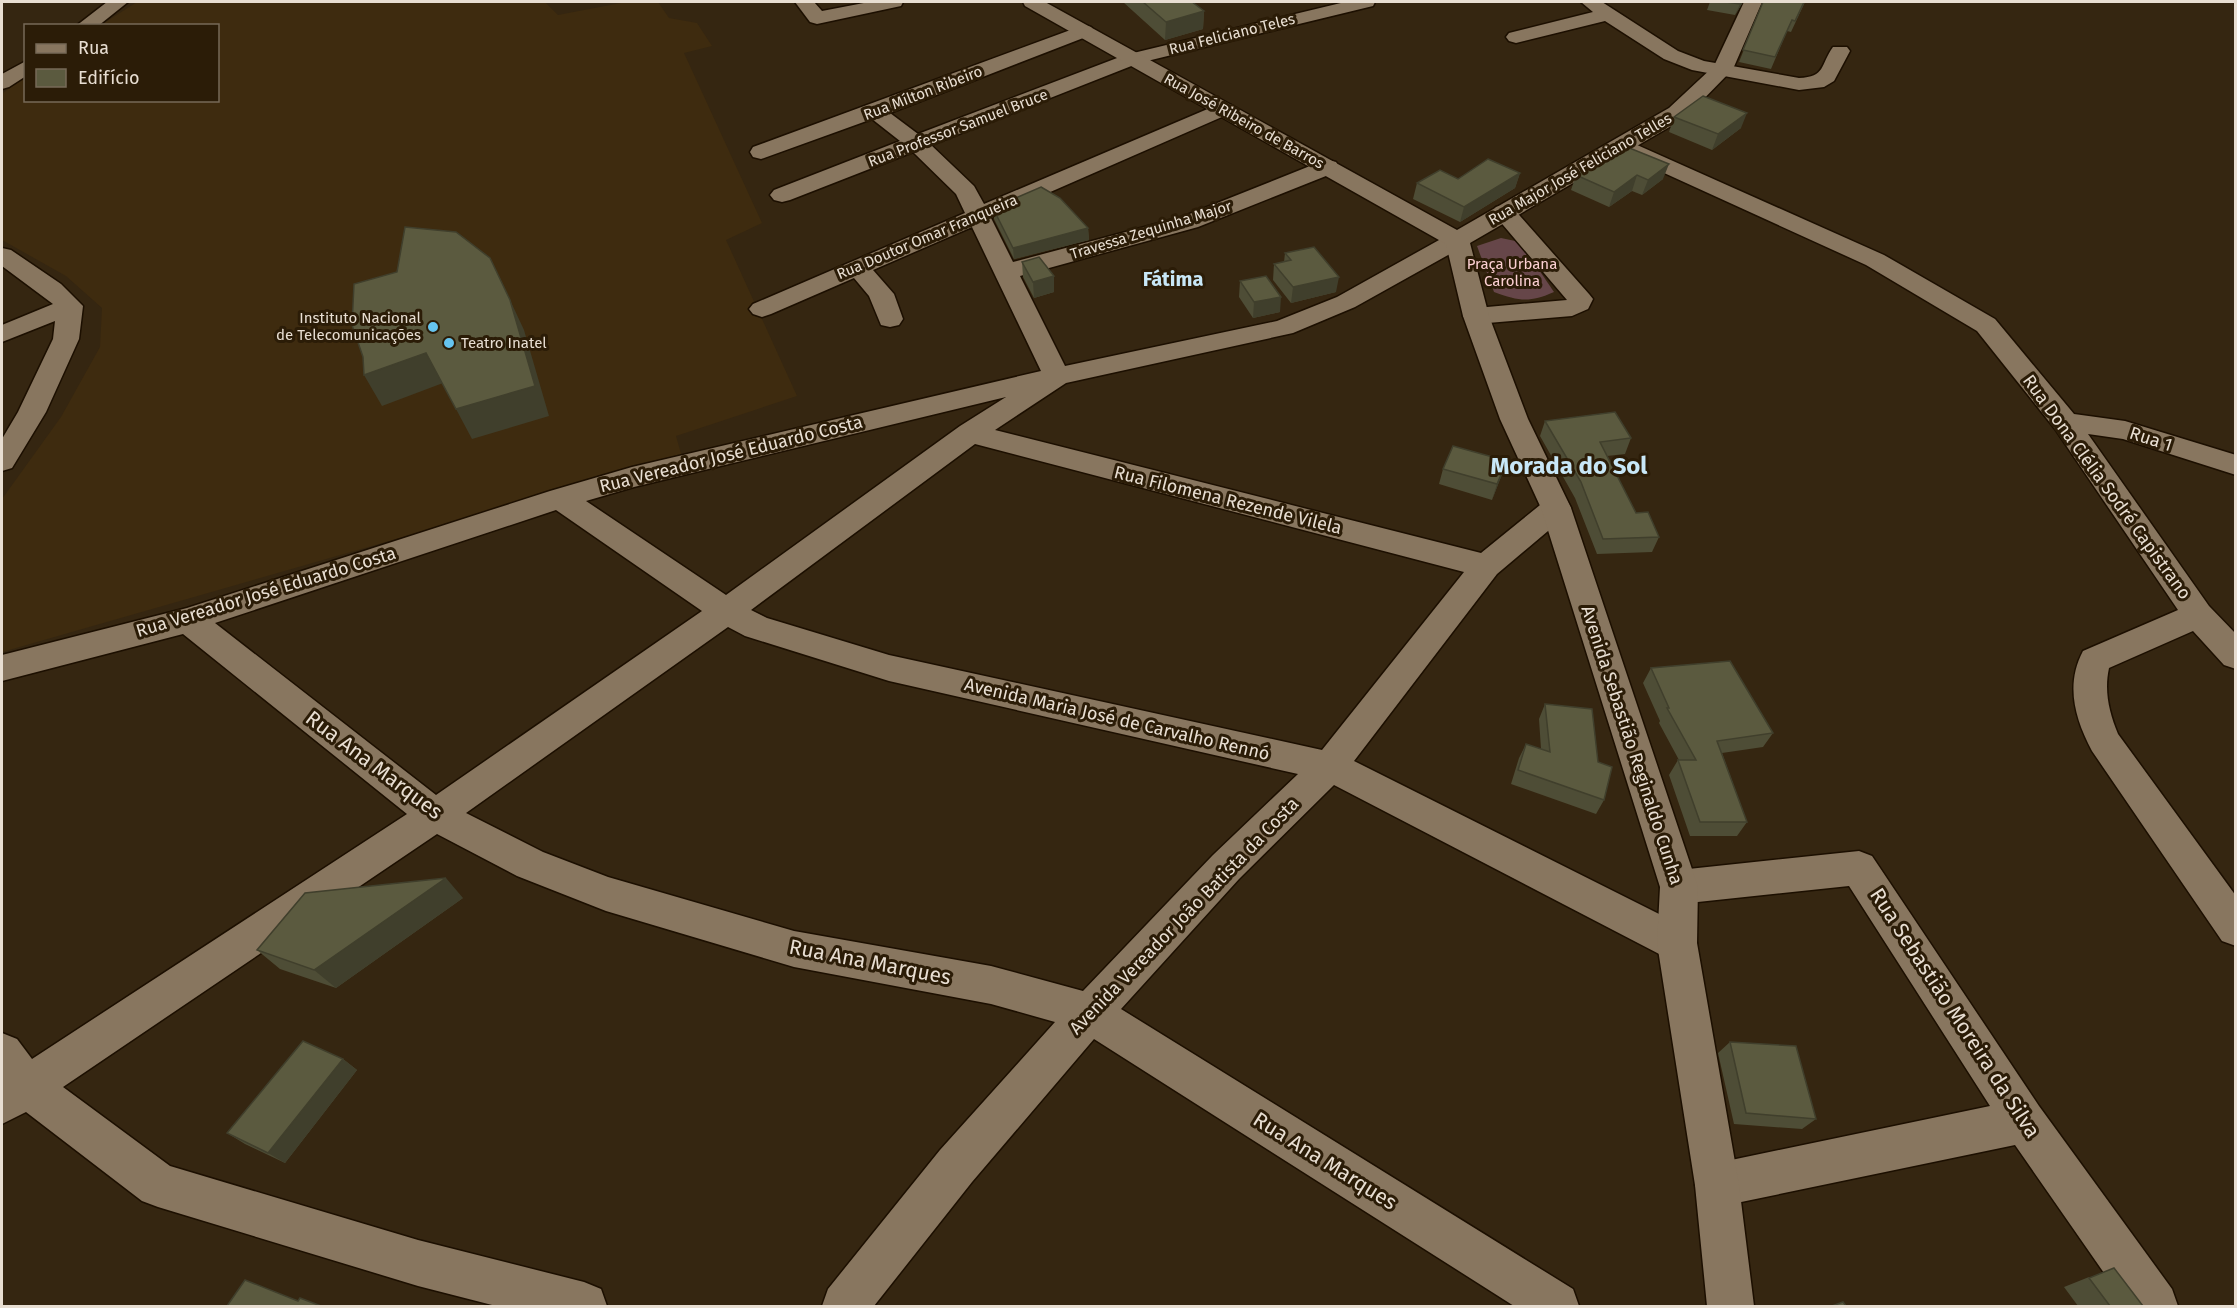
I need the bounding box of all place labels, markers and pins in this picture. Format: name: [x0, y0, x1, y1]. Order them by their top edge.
place label: Instituto Nacional de Telecomunicações: [276, 309, 422, 344]
marker: Instituto Nacional de Telecomunicações: [426, 320, 440, 334]
place label: Teatro Inatel: [461, 334, 547, 352]
marker: Teatro Inatel: [442, 336, 456, 350]

